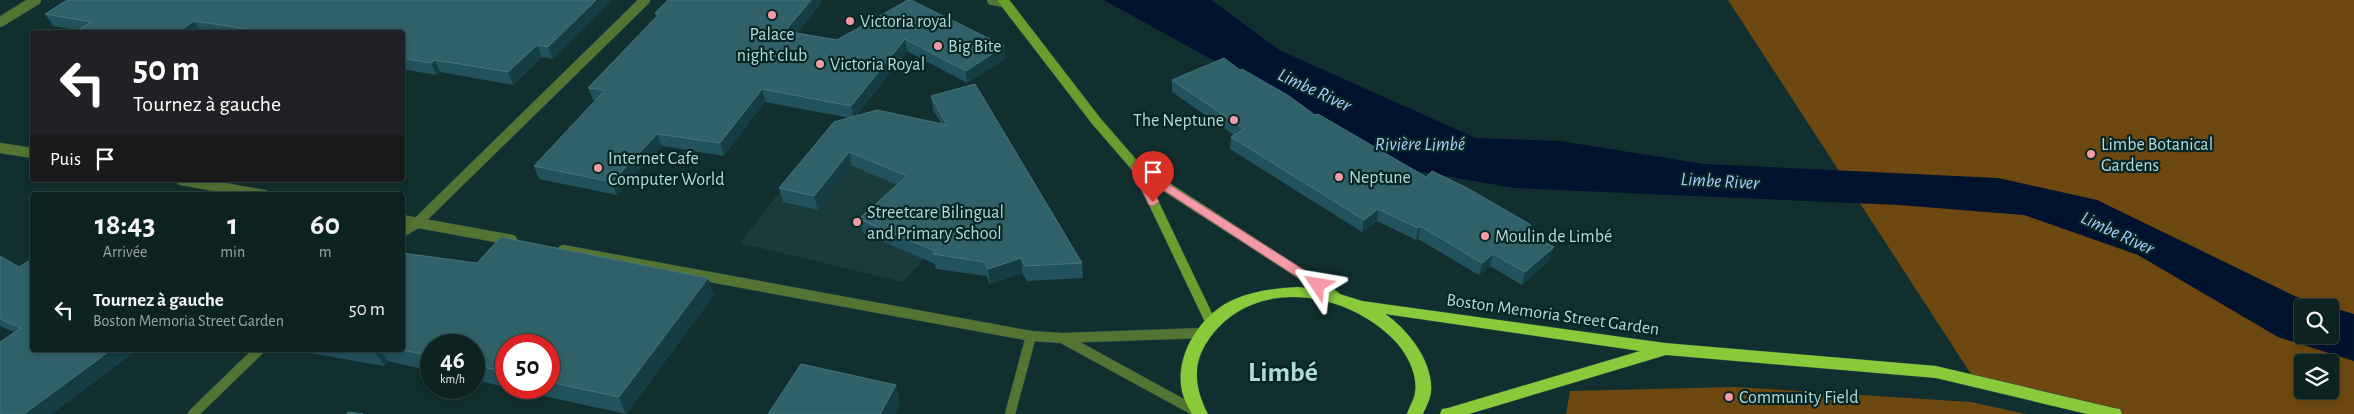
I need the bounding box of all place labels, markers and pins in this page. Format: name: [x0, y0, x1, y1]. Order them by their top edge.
marker: Palace night club: [766, 9, 778, 21]
place label: Victoria royal: [860, 13, 952, 31]
marker: Victoria royal: [844, 15, 856, 27]
place label: Palace night club: [737, 26, 807, 65]
place label: Big Bite: [948, 38, 1002, 56]
marker: Big Bite: [932, 40, 944, 52]
place label: Victoria Royal: [830, 56, 925, 74]
marker: Victoria Royal: [814, 58, 826, 70]
place label: The Neptune: [1133, 112, 1224, 130]
marker: The Neptune: [1228, 114, 1240, 126]
place label: Limbe Botanical Gardens: [2101, 136, 2213, 175]
marker: Limbe Botanical Gardens: [2085, 148, 2097, 160]
place label: Internet Cafe Computer World: [608, 150, 725, 189]
pin: [1132, 151, 1174, 202]
marker: Internet Cafe Computer World: [592, 162, 604, 174]
place label: Neptune: [1349, 169, 1411, 187]
marker: Neptune: [1333, 171, 1345, 183]
place label: Streetcare Bilingual and Primary School: [867, 204, 1004, 243]
marker: Streetcare Bilingual and Primary School: [851, 216, 863, 228]
place label: Moulin de Limbé: [1495, 228, 1612, 246]
marker: Moulin de Limbé: [1479, 230, 1491, 242]
place label: Community Field: [1739, 389, 1859, 407]
marker: Community Field: [1723, 391, 1735, 403]

